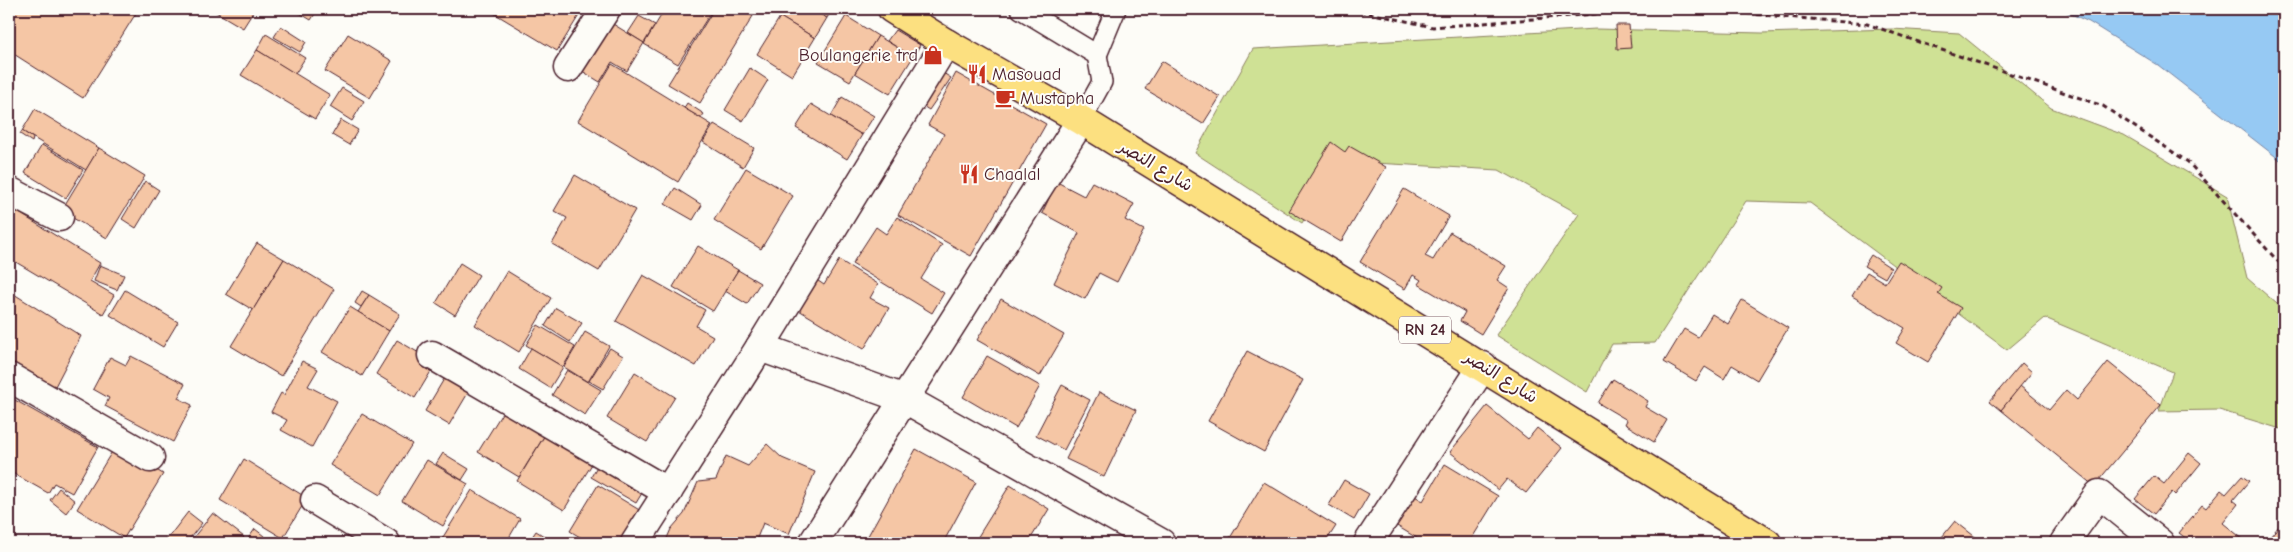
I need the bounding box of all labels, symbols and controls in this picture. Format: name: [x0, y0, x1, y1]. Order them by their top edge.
shop icon: Boulangerie trd: [922, 44, 944, 66]
place label: Boulangerie trd: [799, 45, 918, 66]
restaurant icon: Masouad: [966, 63, 988, 85]
place label: Masouad: [992, 64, 1061, 85]
cafe icon: Mustapha: [994, 87, 1016, 109]
place label: Mustapha: [1020, 88, 1094, 109]
street label: شارع النصر: [1113, 135, 1197, 197]
restaurant icon: Chaalal: [958, 163, 980, 185]
place label: Chaalal: [984, 164, 1040, 185]
road number: RN 24: [1399, 316, 1451, 344]
street label: شارع النصر: [1458, 345, 1542, 409]

